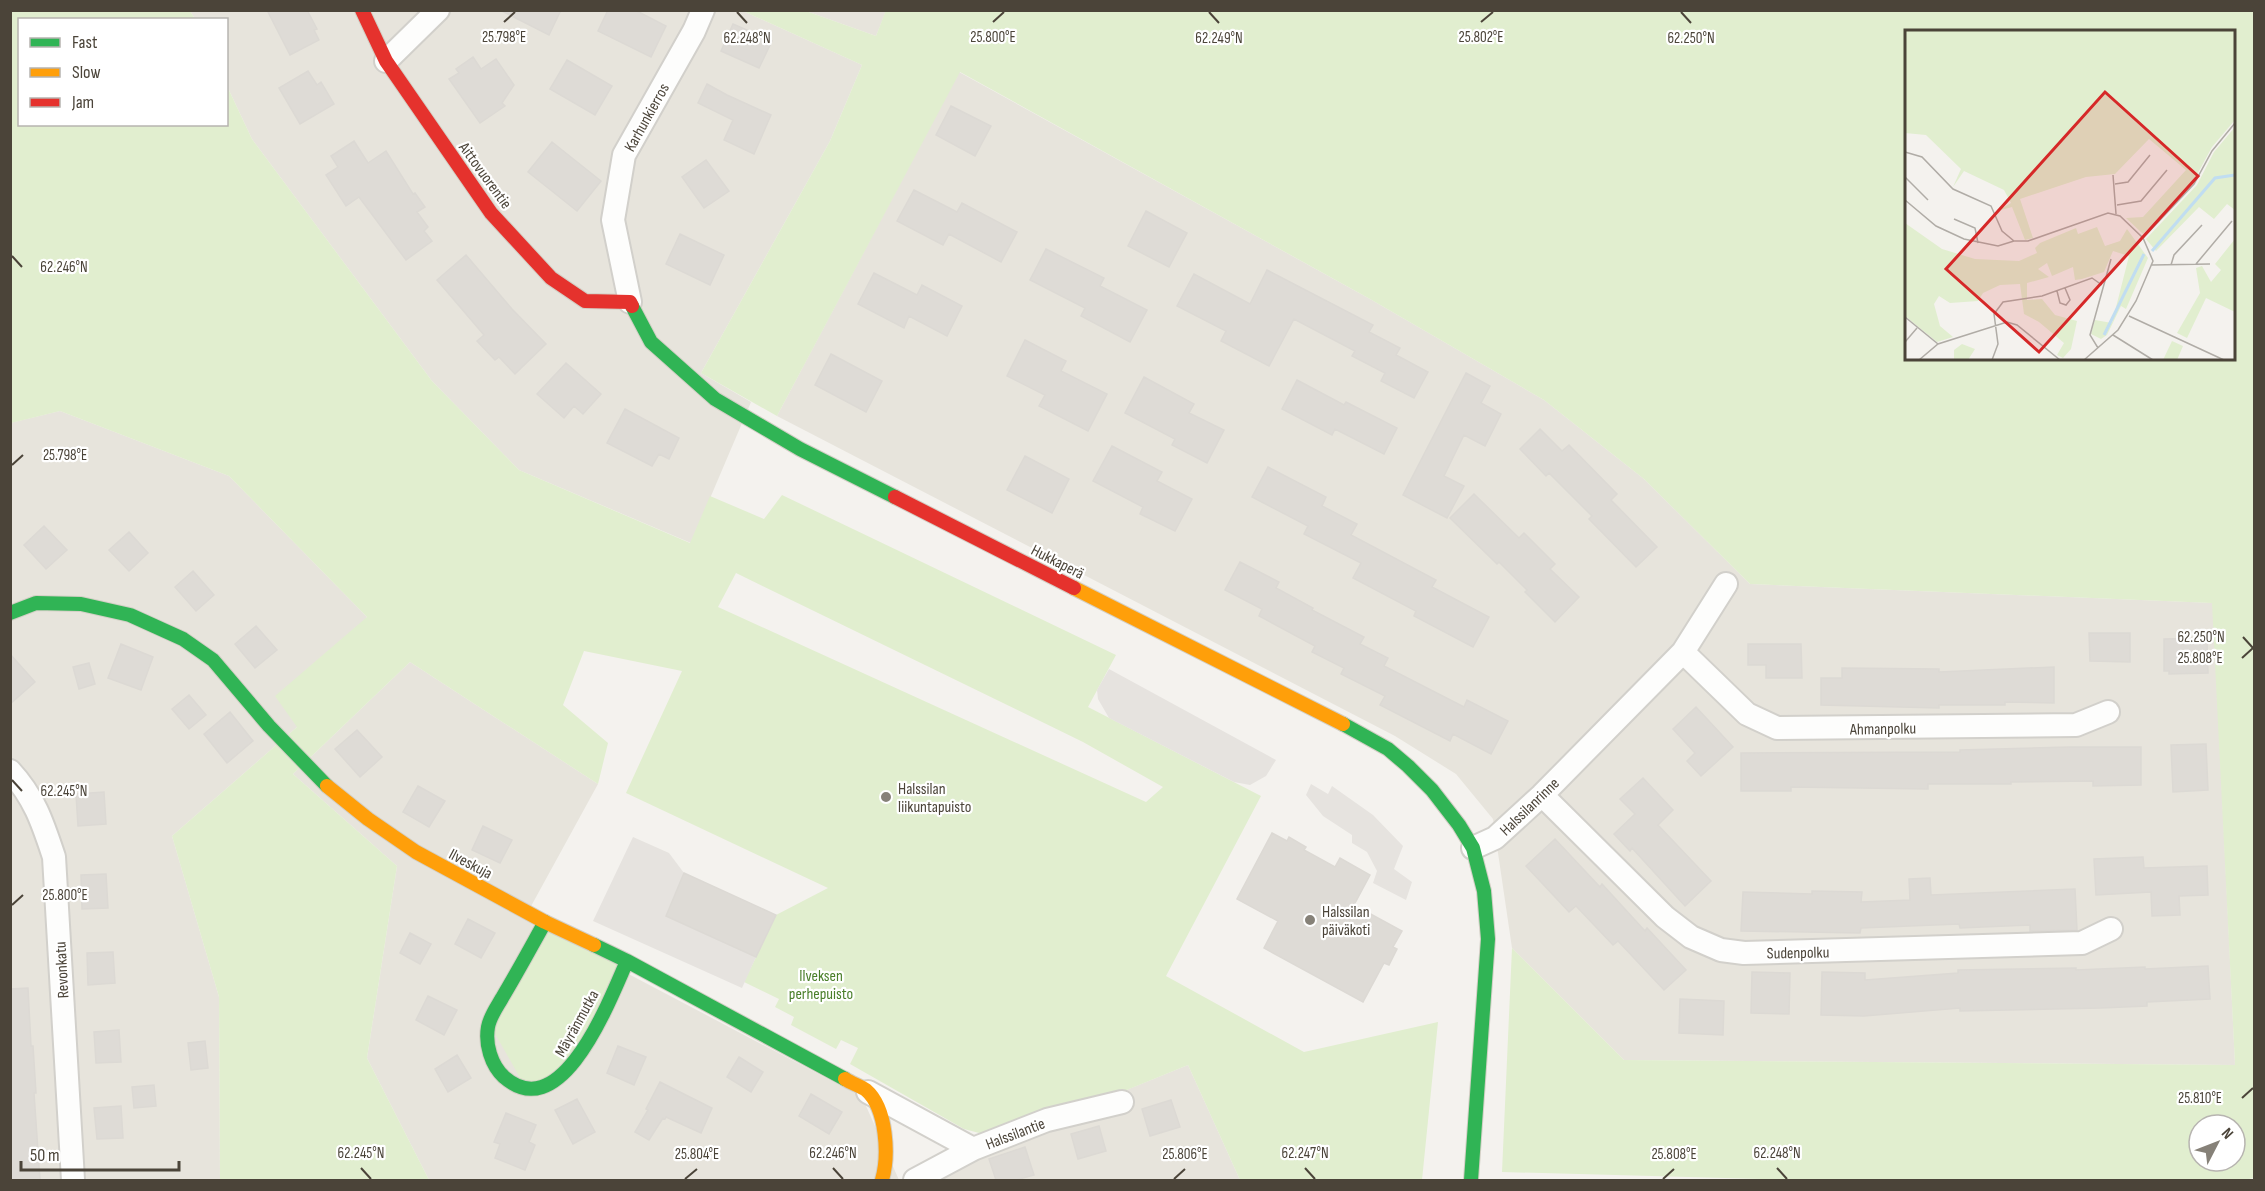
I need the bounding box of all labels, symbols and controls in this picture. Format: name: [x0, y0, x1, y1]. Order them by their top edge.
legend: [18, 18, 228, 126]
text: 25.798°E: [482, 28, 526, 47]
text: 25.800°E: [970, 28, 1016, 47]
text: 25.802°E: [1458, 28, 1504, 47]
text: 62.248°N: [723, 29, 771, 48]
text: 62.249°N: [1195, 29, 1243, 48]
text: 62.250°N: [1667, 29, 1715, 48]
inset map: [1905, 30, 2235, 360]
text: Fast: [72, 32, 98, 53]
text: Slow: [72, 62, 101, 83]
street label: Karhunkierros: [621, 80, 674, 155]
text: Jam: [71, 92, 94, 113]
street label: Aittovuorentie: [454, 138, 515, 213]
text: 62.246°N: [40, 258, 88, 277]
text: 25.798°E: [43, 446, 87, 465]
street label: Hukkaperä: [1028, 541, 1087, 584]
text: 62.250°N: [2177, 628, 2225, 647]
text: 25.808°E: [2177, 649, 2223, 668]
street label: Ahmanpolku: [1849, 719, 1916, 740]
street label: Halssilanrinne: [1496, 774, 1564, 840]
place label: Halssilan liikuntapuisto: [898, 780, 971, 817]
text: 62.245°N: [41, 782, 87, 801]
marker: Halssilan liikuntapuisto: [879, 790, 893, 804]
street label: Ilveskuja: [445, 845, 495, 884]
text: 25.800°E: [42, 886, 88, 905]
place label: Halssilan päiväkoti: [1322, 903, 1370, 940]
marker: Halssilan päiväkoti: [1303, 913, 1317, 927]
street label: Revonkatu: [52, 941, 73, 999]
street label: Sudenpolku: [1767, 943, 1829, 964]
park label: Ilveksen perhepuisto: [789, 967, 853, 1004]
street label: Mäyränmutka: [551, 987, 603, 1060]
text: 25.810°E: [2178, 1089, 2222, 1108]
north arrow: [2187, 1113, 2247, 1173]
street label: Halssilantie: [983, 1114, 1048, 1154]
text: N: [2217, 1124, 2237, 1143]
scale bar: [21, 1134, 178, 1172]
text: 62.245°N: [338, 1144, 384, 1163]
text: 62.246°N: [809, 1144, 857, 1163]
text: 62.247°N: [1281, 1144, 1329, 1163]
text: 62.248°N: [1753, 1144, 1801, 1163]
text: 50 m: [30, 1145, 60, 1166]
text: 25.804°E: [675, 1145, 719, 1164]
text: 25.806°E: [1162, 1145, 1208, 1164]
text: 25.808°E: [1651, 1145, 1697, 1164]

